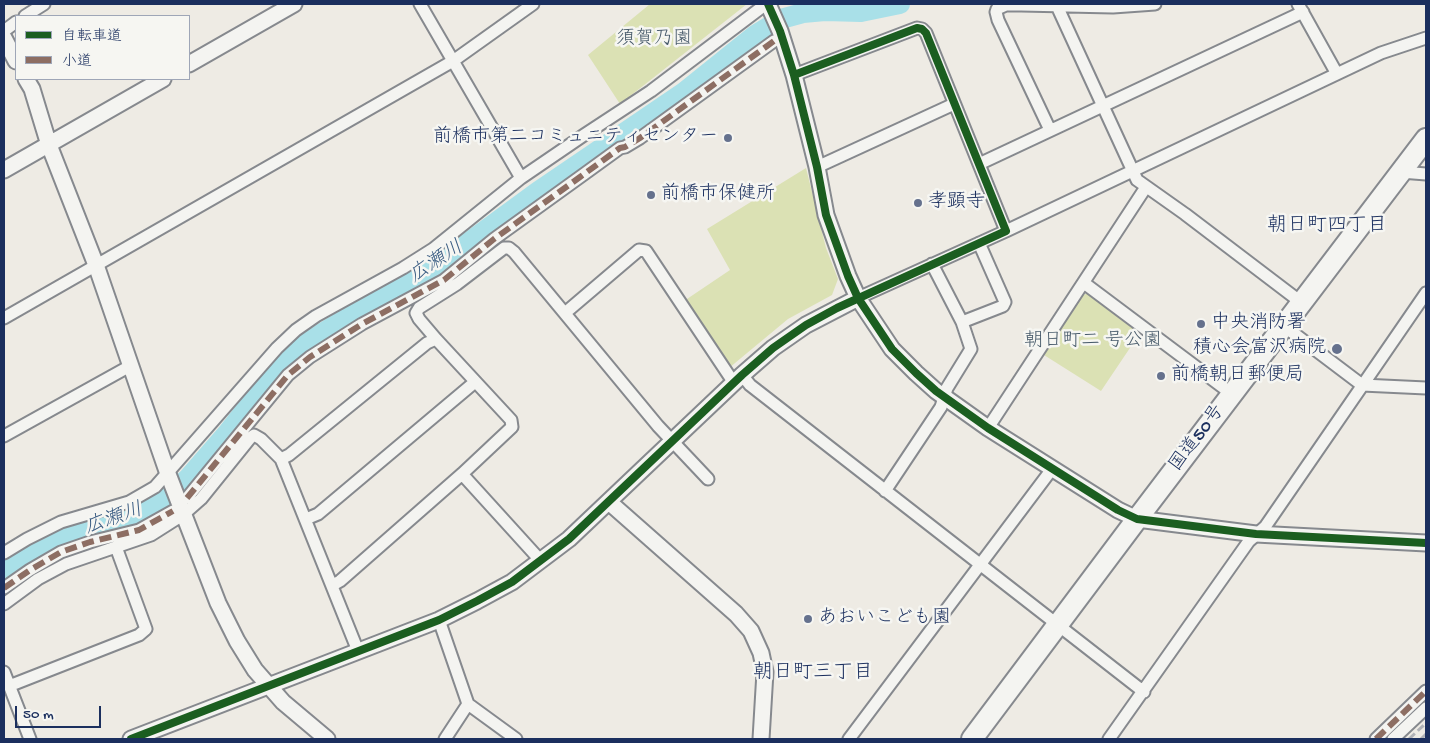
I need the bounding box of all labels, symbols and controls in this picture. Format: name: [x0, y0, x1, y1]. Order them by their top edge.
legend: [15, 15, 190, 80]
text: 自転車道: [62, 28, 122, 46]
park label: 須賀乃園: [616, 29, 692, 51]
text: 小道: [62, 53, 92, 71]
place label: 前橋市第二コミュニティセンター: [433, 127, 718, 149]
marker: 前橋市第二コミュニティセンター: [722, 132, 734, 144]
place label: 前橋市保健所: [661, 184, 775, 206]
marker: 前橋市保健所: [645, 189, 657, 201]
place label: 孝顕寺: [928, 192, 985, 214]
marker: 孝顕寺: [912, 197, 924, 209]
district label: 朝日町四丁目: [1267, 215, 1387, 239]
water label: 広瀬川: [405, 237, 469, 289]
place label: 中央消防署: [1211, 313, 1306, 335]
marker: 中央消防署: [1195, 318, 1207, 330]
park label: 朝日町二 号公園: [1024, 331, 1162, 353]
place label: 積心会富沢病院: [1193, 338, 1326, 360]
marker: 積心会富沢病院: [1330, 342, 1344, 356]
place label: 前橋朝日郵便局: [1171, 365, 1304, 387]
marker: 前橋朝日郵便局: [1155, 370, 1167, 382]
street label: 国道50号: [1165, 401, 1231, 477]
water label: 広瀬川: [82, 499, 146, 541]
place label: あおいこども園: [818, 608, 951, 630]
marker: あおいこども園: [802, 613, 814, 625]
district label: 朝日町三丁目: [753, 662, 873, 686]
scale bar: [18, 696, 104, 728]
text: 50 m: [23, 706, 54, 724]

